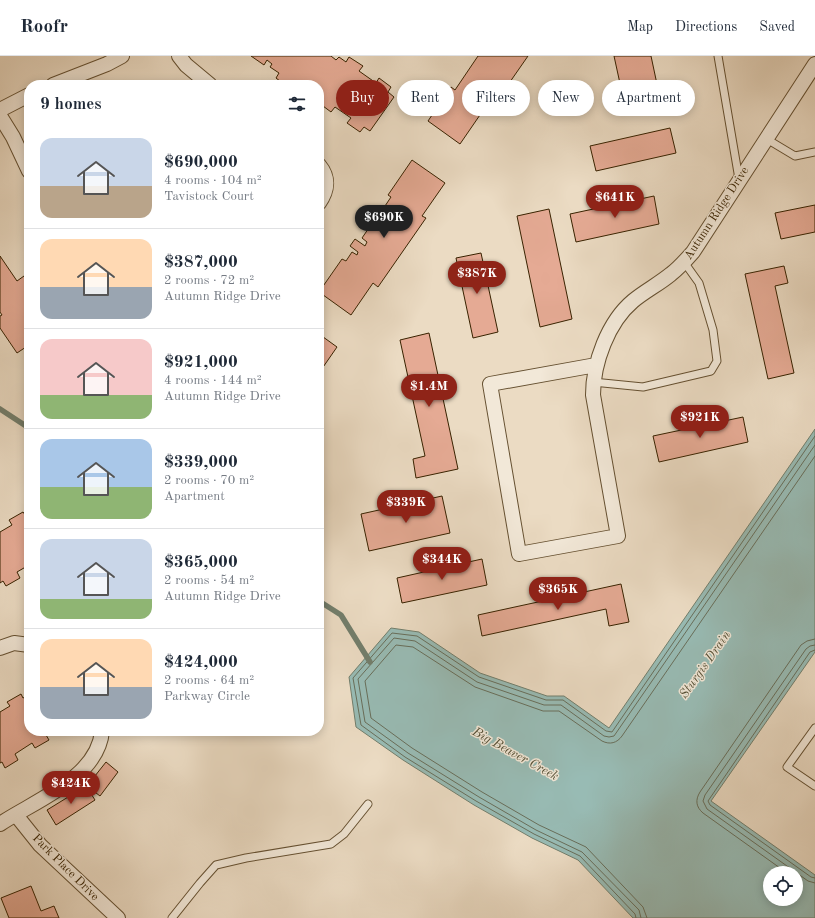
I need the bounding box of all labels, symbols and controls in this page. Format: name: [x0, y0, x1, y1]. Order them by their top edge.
text: Roofr: [20, 18, 68, 37]
text: Map: [627, 20, 653, 34]
text: Directions: [675, 20, 737, 34]
text: Saved: [759, 20, 795, 34]
chip: Buy: [336, 80, 389, 116]
chip: Rent: [397, 80, 454, 116]
chip: Filters: [462, 80, 530, 116]
chip: New: [538, 80, 594, 116]
chip: Apartment: [602, 80, 695, 116]
icon: filters: [286, 93, 308, 115]
text: 9 homes: [40, 96, 102, 113]
icon: home: [72, 154, 120, 202]
text: $690,000: [164, 154, 238, 171]
street label: Autumn Ridge Drive: [682, 165, 751, 262]
text: 4 rooms · 104 m²: [164, 174, 262, 187]
pin: $641K: [587, 185, 643, 219]
text: Tavistock Court: [164, 190, 254, 203]
text: $641K: [595, 191, 635, 204]
pin: $690K: [356, 205, 412, 239]
text: $690K: [364, 211, 404, 224]
text: $387,000: [164, 254, 238, 271]
icon: home: [72, 255, 120, 303]
pin: $387K: [449, 261, 505, 295]
text: $387K: [457, 267, 497, 280]
text: 2 rooms · 72 m²: [164, 274, 254, 287]
text: Autumn Ridge Drive: [164, 290, 281, 303]
text: $921,000: [164, 354, 238, 371]
icon: home: [72, 355, 120, 403]
text: 4 rooms · 144 m²: [164, 374, 262, 387]
pin: $1.4M: [401, 374, 457, 408]
text: $1.4M: [410, 380, 448, 393]
text: Autumn Ridge Drive: [164, 390, 281, 403]
pin: $921K: [672, 405, 728, 439]
text: $921K: [680, 411, 720, 424]
text: $339,000: [164, 454, 238, 471]
icon: home: [72, 455, 120, 503]
text: 2 rooms · 70 m²: [164, 474, 254, 487]
text: Apartment: [164, 490, 225, 503]
pin: $339K: [378, 490, 434, 524]
text: $339K: [386, 496, 426, 509]
pin: $344K: [414, 547, 470, 581]
text: $344K: [422, 553, 462, 566]
text: $365,000: [164, 554, 238, 571]
icon: home: [72, 555, 120, 603]
text: 2 rooms · 54 m²: [164, 574, 254, 587]
pin: $365K: [530, 577, 586, 611]
text: $365K: [538, 583, 578, 596]
text: Autumn Ridge Drive: [164, 590, 281, 603]
water label: Sturgis Drain: [677, 628, 734, 701]
text: $424,000: [164, 654, 238, 671]
icon: home: [72, 655, 120, 703]
text: 2 rooms · 64 m²: [164, 674, 254, 687]
text: Parkway Circle: [164, 690, 250, 703]
water label: Big Beaver Creek: [469, 725, 560, 783]
pin: $424K: [43, 771, 99, 805]
text: $424K: [51, 777, 91, 790]
street label: Park Place Drive: [30, 832, 101, 904]
map controls: [763, 866, 803, 906]
button: locate: [763, 866, 803, 906]

